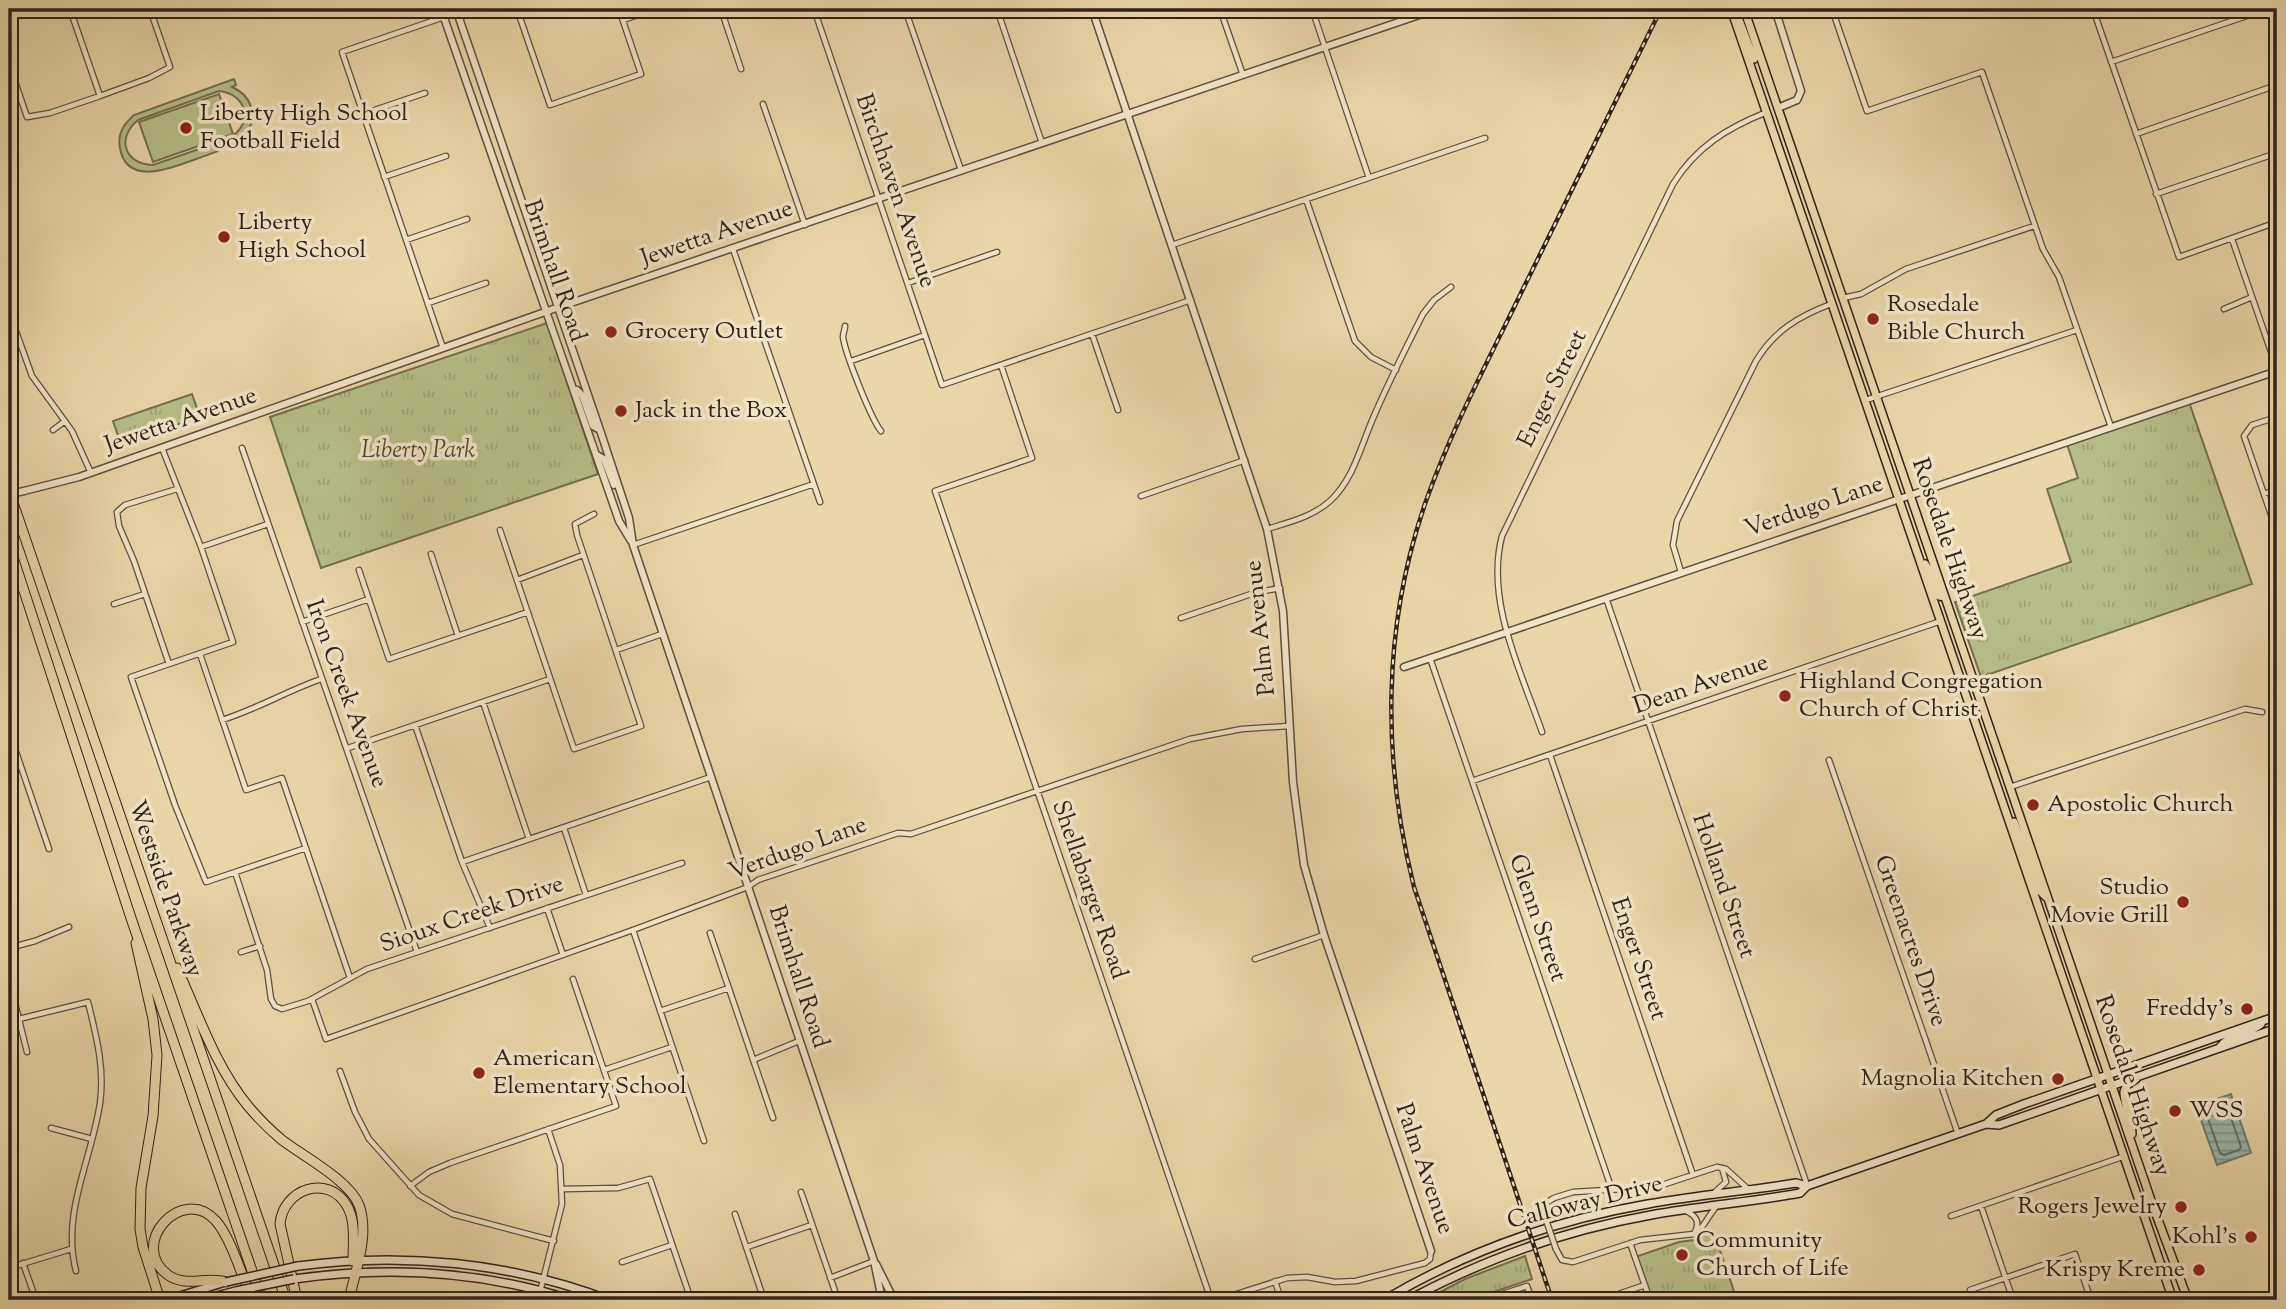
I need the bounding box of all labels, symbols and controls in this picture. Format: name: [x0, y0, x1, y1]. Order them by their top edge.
street label: Birchhaven Avenue: [846, 90, 944, 292]
place label: Liberty High School Football Field: [200, 97, 408, 159]
marker: Liberty High School Football Field: [178, 120, 194, 136]
street label: Jewetta Avenue: [634, 192, 798, 277]
street label: Brimhall Road: [514, 195, 594, 347]
place label: Liberty High School: [238, 206, 367, 268]
marker: Liberty High School: [216, 229, 232, 245]
place label: Rosedale Bible Church: [1887, 288, 2025, 350]
marker: Rosedale Bible Church: [1865, 311, 1881, 327]
place label: Grocery Outlet: [625, 315, 783, 349]
marker: Grocery Outlet: [603, 324, 619, 340]
street label: Enger Street: [1510, 324, 1596, 454]
street label: Jewetta Avenue: [98, 379, 262, 464]
place label: Jack in the Box: [633, 394, 787, 428]
marker: Jack in the Box: [613, 403, 629, 419]
park label: Liberty Park: [361, 434, 475, 468]
street label: Rosedale Highway: [1902, 454, 1996, 644]
street label: Verdugo Lane: [1740, 467, 1888, 547]
street label: Palm Avenue: [1237, 559, 1285, 697]
street label: Iron Creek Avenue: [296, 595, 396, 793]
street label: Dean Avenue: [1629, 646, 1773, 724]
place label: Highland Congregation Church of Christ: [1799, 665, 2043, 727]
marker: Highland Congregation Church of Christ: [1777, 688, 1793, 704]
place label: Apostolic Church: [2047, 788, 2234, 822]
street label: Westside Parkway: [119, 796, 211, 982]
street label: Shellabarger Road: [1042, 796, 1136, 984]
marker: Apostolic Church: [2025, 797, 2041, 813]
street label: Verdugo Lane: [724, 808, 872, 890]
street label: Holland Street: [1682, 809, 1764, 963]
street label: Glenn Street: [1499, 850, 1575, 986]
street label: Greenacres Drive: [1865, 851, 1955, 1031]
street label: Sioux Creek Drive: [375, 868, 569, 962]
place label: Studio Movie Grill: [2050, 871, 2169, 933]
street label: Enger Street: [1601, 893, 1675, 1025]
marker: Studio Movie Grill: [2175, 894, 2191, 910]
street label: Brimhall Road: [759, 901, 837, 1053]
street label: Rosedale Highway: [2085, 991, 2179, 1181]
place label: Freddy's: [2146, 992, 2233, 1026]
marker: Freddy's: [2239, 1001, 2255, 1017]
place label: American Elementary School: [493, 1042, 687, 1104]
place label: Magnolia Kitchen: [1861, 1062, 2044, 1096]
marker: American Elementary School: [471, 1065, 487, 1081]
marker: Magnolia Kitchen: [2050, 1071, 2066, 1087]
place label: WSS: [2189, 1094, 2244, 1128]
street label: Palm Avenue: [1386, 1099, 1462, 1239]
marker: WSS: [2167, 1103, 2183, 1119]
street label: Calloway Drive: [1504, 1167, 1666, 1239]
place label: Rogers Jewelry: [2018, 1190, 2167, 1224]
marker: Rogers Jewelry: [2173, 1199, 2189, 1215]
place label: Kohl's: [2172, 1220, 2237, 1254]
place label: Community Church of Life: [1696, 1224, 1849, 1286]
marker: Kohl's: [2243, 1229, 2259, 1245]
marker: Community Church of Life: [1674, 1247, 1690, 1263]
place label: Krispy Kreme: [2045, 1253, 2185, 1287]
marker: Krispy Kreme: [2191, 1262, 2207, 1278]

